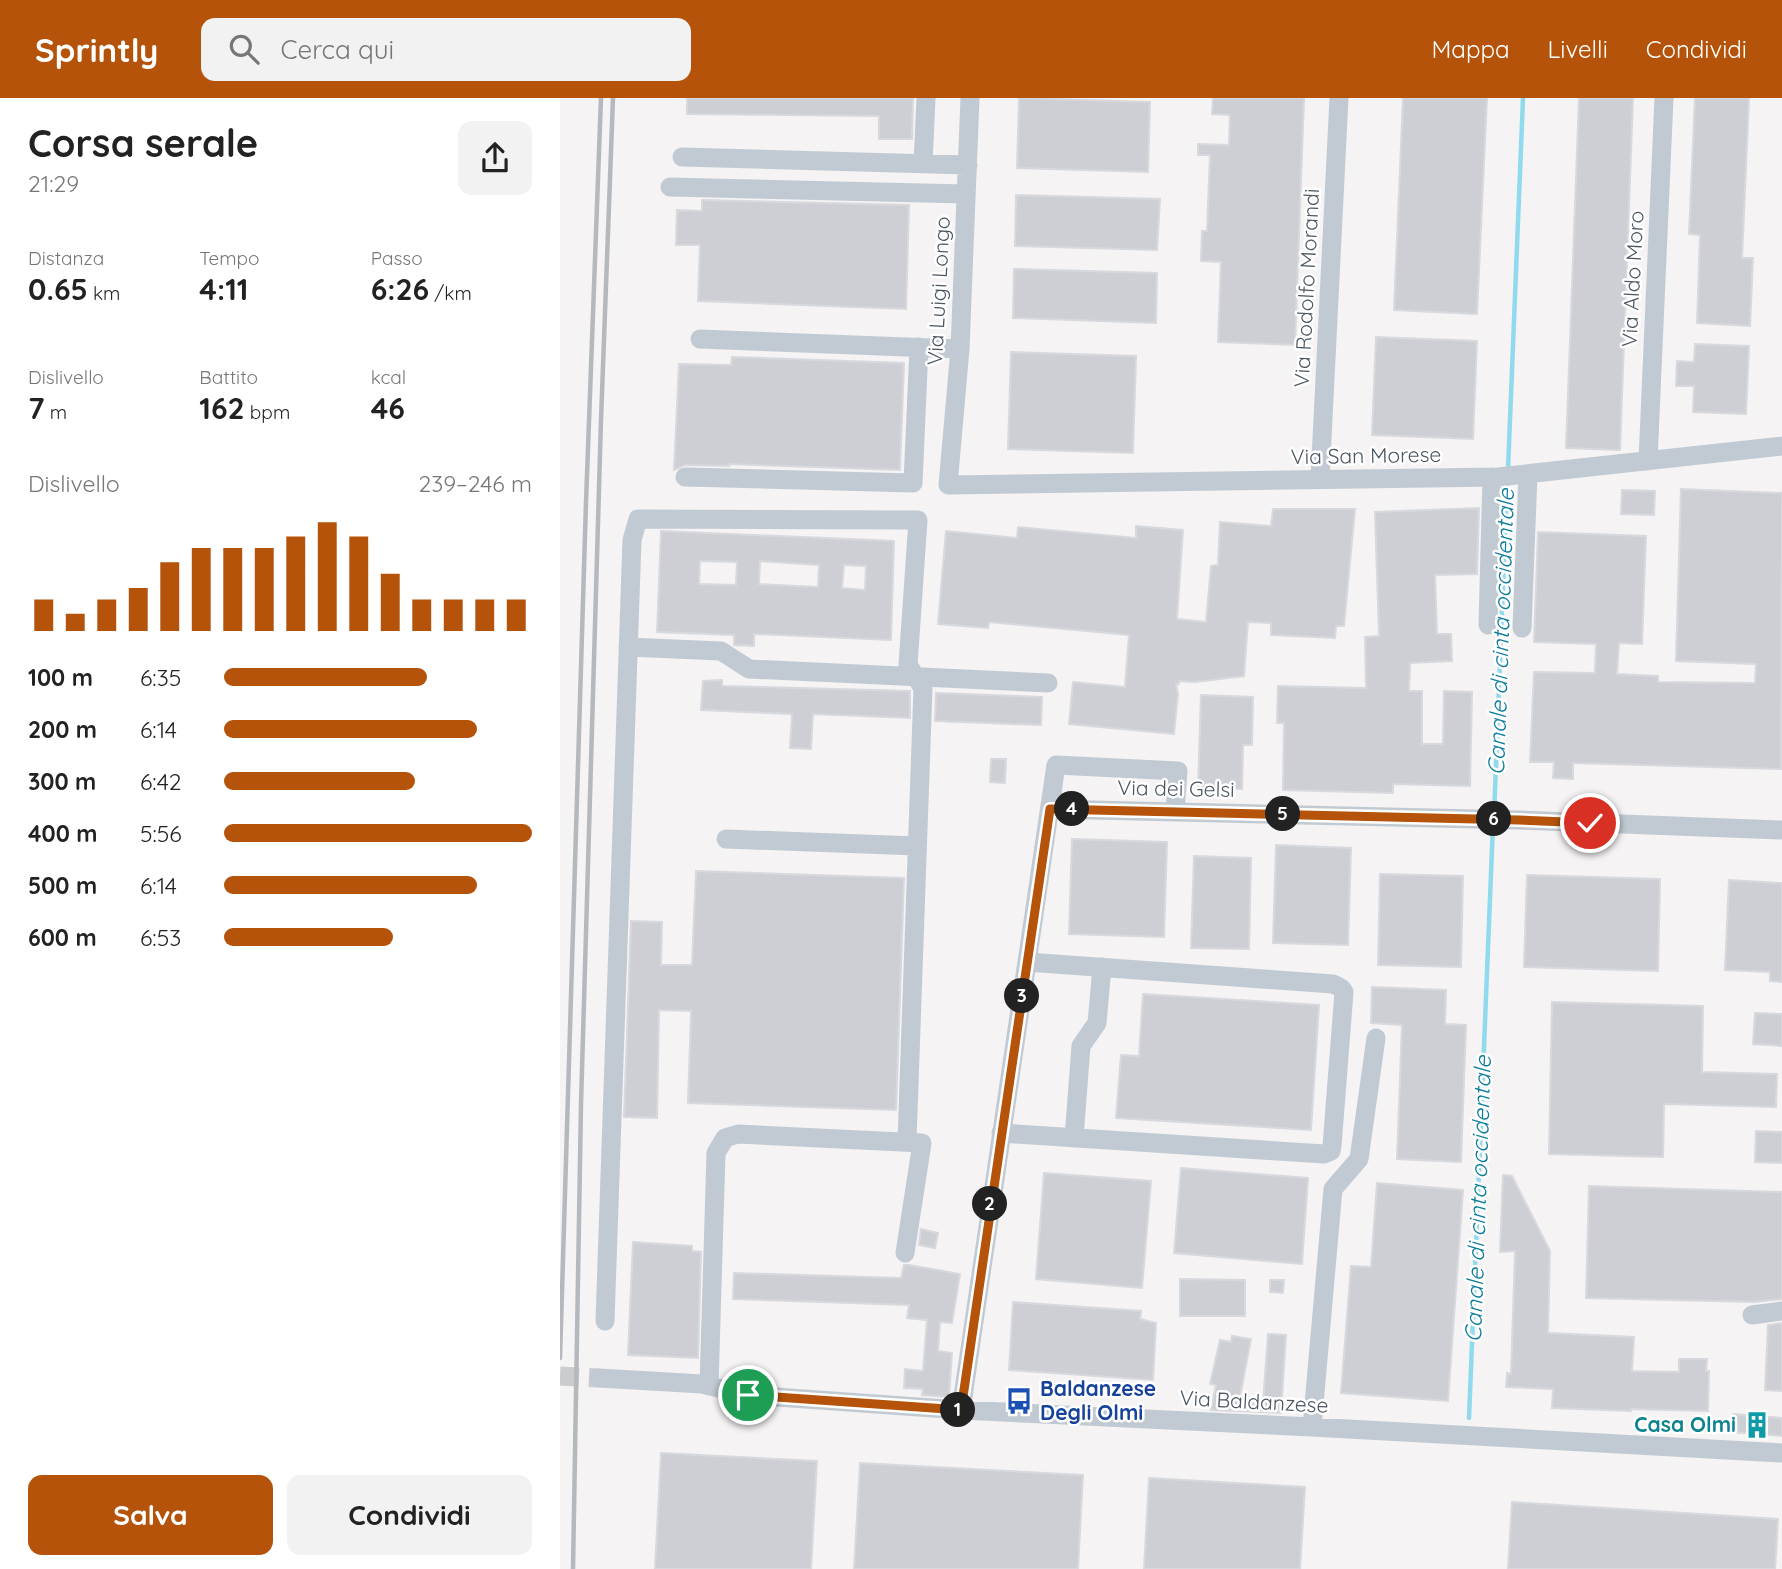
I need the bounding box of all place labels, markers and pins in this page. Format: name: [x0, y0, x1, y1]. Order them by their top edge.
pin: 4: [1054, 792, 1090, 826]
pin: [1560, 793, 1620, 853]
pin: 5: [1266, 796, 1300, 832]
pin: 6: [1476, 802, 1511, 836]
pin: 3: [1004, 978, 1040, 1014]
pin: 2: [972, 1186, 1008, 1222]
pin: [718, 1365, 778, 1425]
place label: Baldanzese Degli Olmi: [1040, 1375, 1156, 1425]
bus stop icon: Baldanzese Degli Olmi: [1004, 1386, 1034, 1416]
pin: 1: [940, 1392, 976, 1428]
building icon: Casa Olmi: [1742, 1410, 1772, 1440]
place label: Casa Olmi: [1634, 1411, 1736, 1437]

